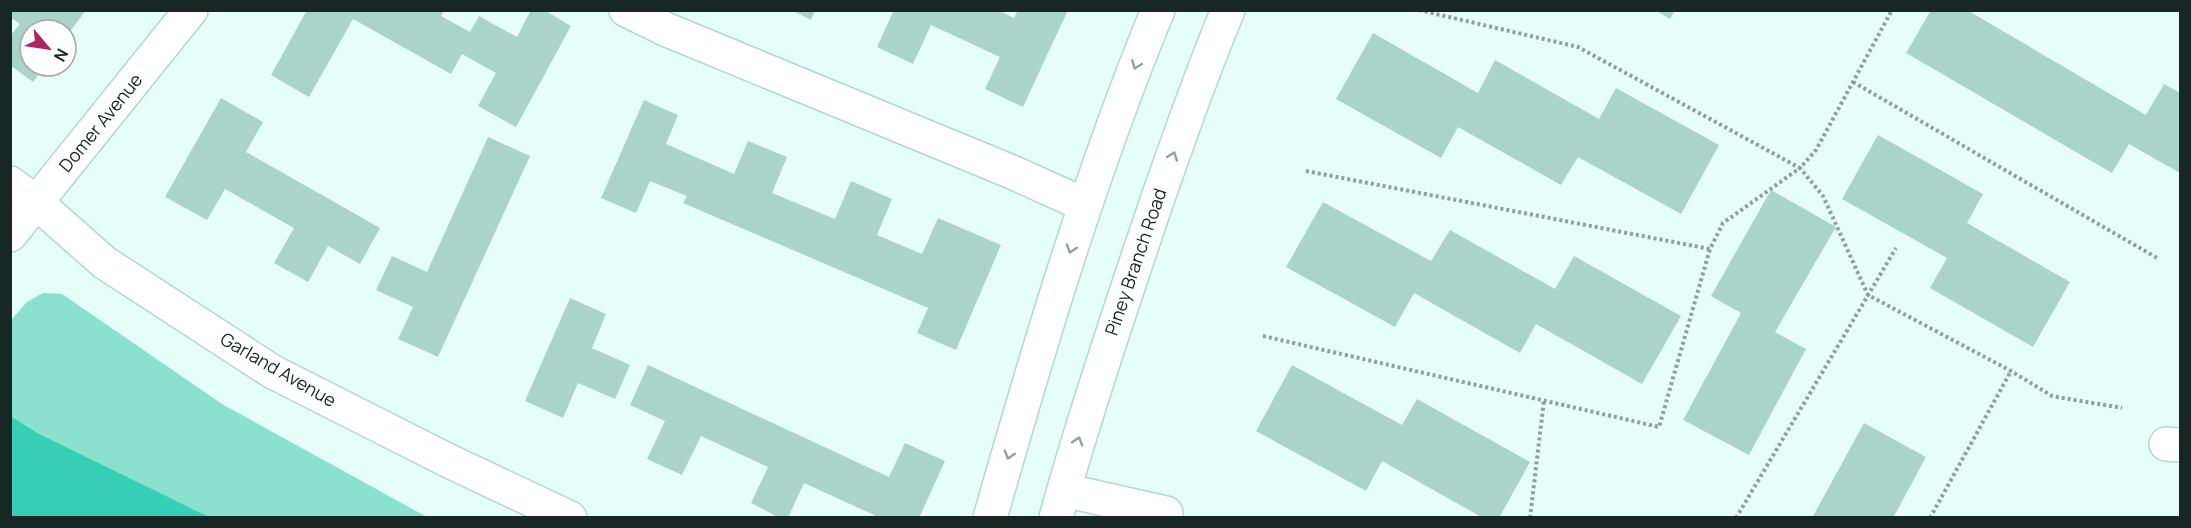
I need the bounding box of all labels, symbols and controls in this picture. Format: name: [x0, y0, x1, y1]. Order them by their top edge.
north arrow: [18, 18, 78, 78]
text: N: [49, 45, 74, 66]
one-way arrow: [1131, 58, 1143, 69]
street label: Domer Avenue: [53, 68, 147, 177]
one-way arrow: [1165, 151, 1178, 162]
street label: Piney Branch Road: [1099, 185, 1171, 338]
one-way arrow: [1066, 243, 1078, 254]
street label: Garland Avenue: [216, 326, 341, 412]
one-way arrow: [1071, 436, 1083, 447]
one-way arrow: [1004, 449, 1016, 460]

